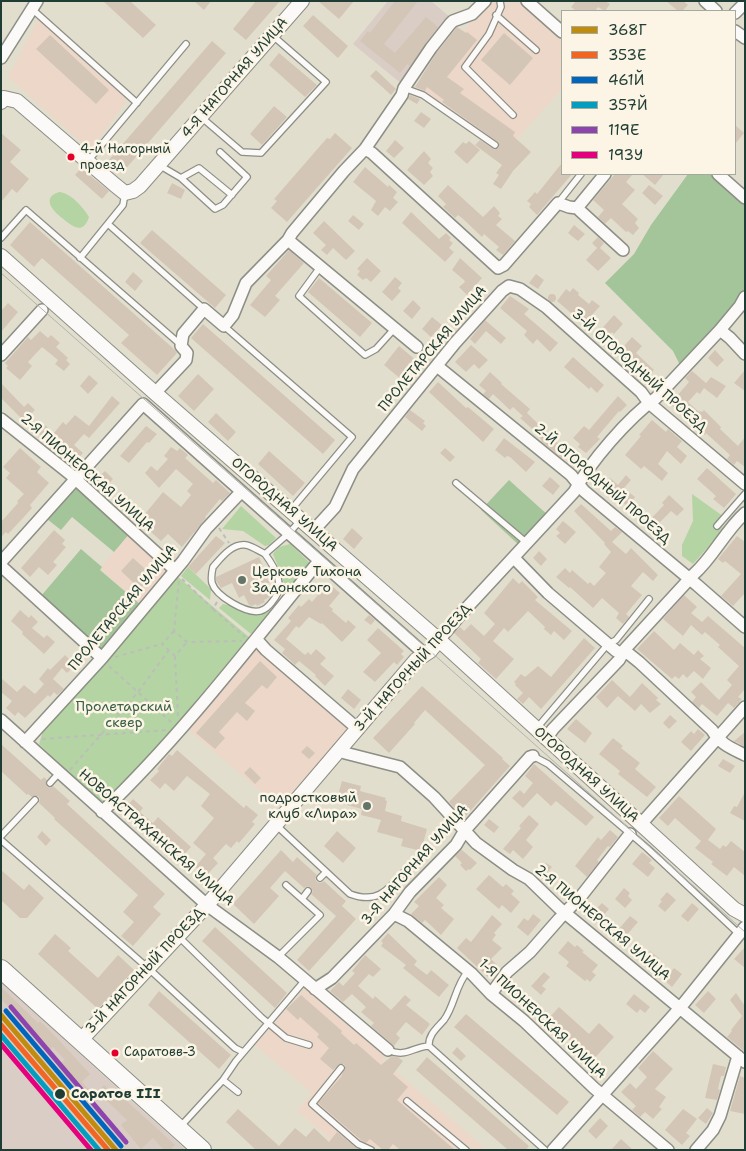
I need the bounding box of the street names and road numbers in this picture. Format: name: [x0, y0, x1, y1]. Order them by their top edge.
street label: 4-Я НАГОРНАЯ УЛИЦА: [178, 14, 292, 142]
street label: ПРОЛЕТАРСКАЯ УЛИЦА: [376, 283, 490, 415]
street label: 3-Й ОГОРОДНЫЙ ПРОЕЗД: [568, 306, 710, 436]
street label: 2-Я ПИОНЕРСКАЯ УЛИЦА: [17, 410, 157, 536]
street label: 2-Й ОГОРОДНЫЙ ПРОЕЗД: [530, 420, 674, 548]
street label: ОГОРОДНАЯ УЛИЦА: [227, 454, 341, 556]
street label: ПРОЛЕТАРСКАЯ УЛИЦА: [66, 542, 180, 674]
street label: 3-Й НАГОРНЫЙ ПРОЕЗД: [351, 601, 475, 735]
street label: ОГОРОДНАЯ УЛИЦА: [530, 723, 642, 827]
street label: НОВОАСТРАХАНСКАЯ УЛИЦА: [75, 766, 237, 910]
street label: 3-Я НАГОРНАЯ УЛИЦА: [358, 801, 472, 929]
street label: 2-Я ПИОНЕРСКАЯ УЛИЦА: [531, 861, 673, 985]
street label: 3-Й НАГОРНЫЙ ПРОЕЗД: [82, 904, 208, 1038]
street label: 1-Я ПИОНЕРСКАЯ УЛИЦА: [475, 956, 609, 1082]

